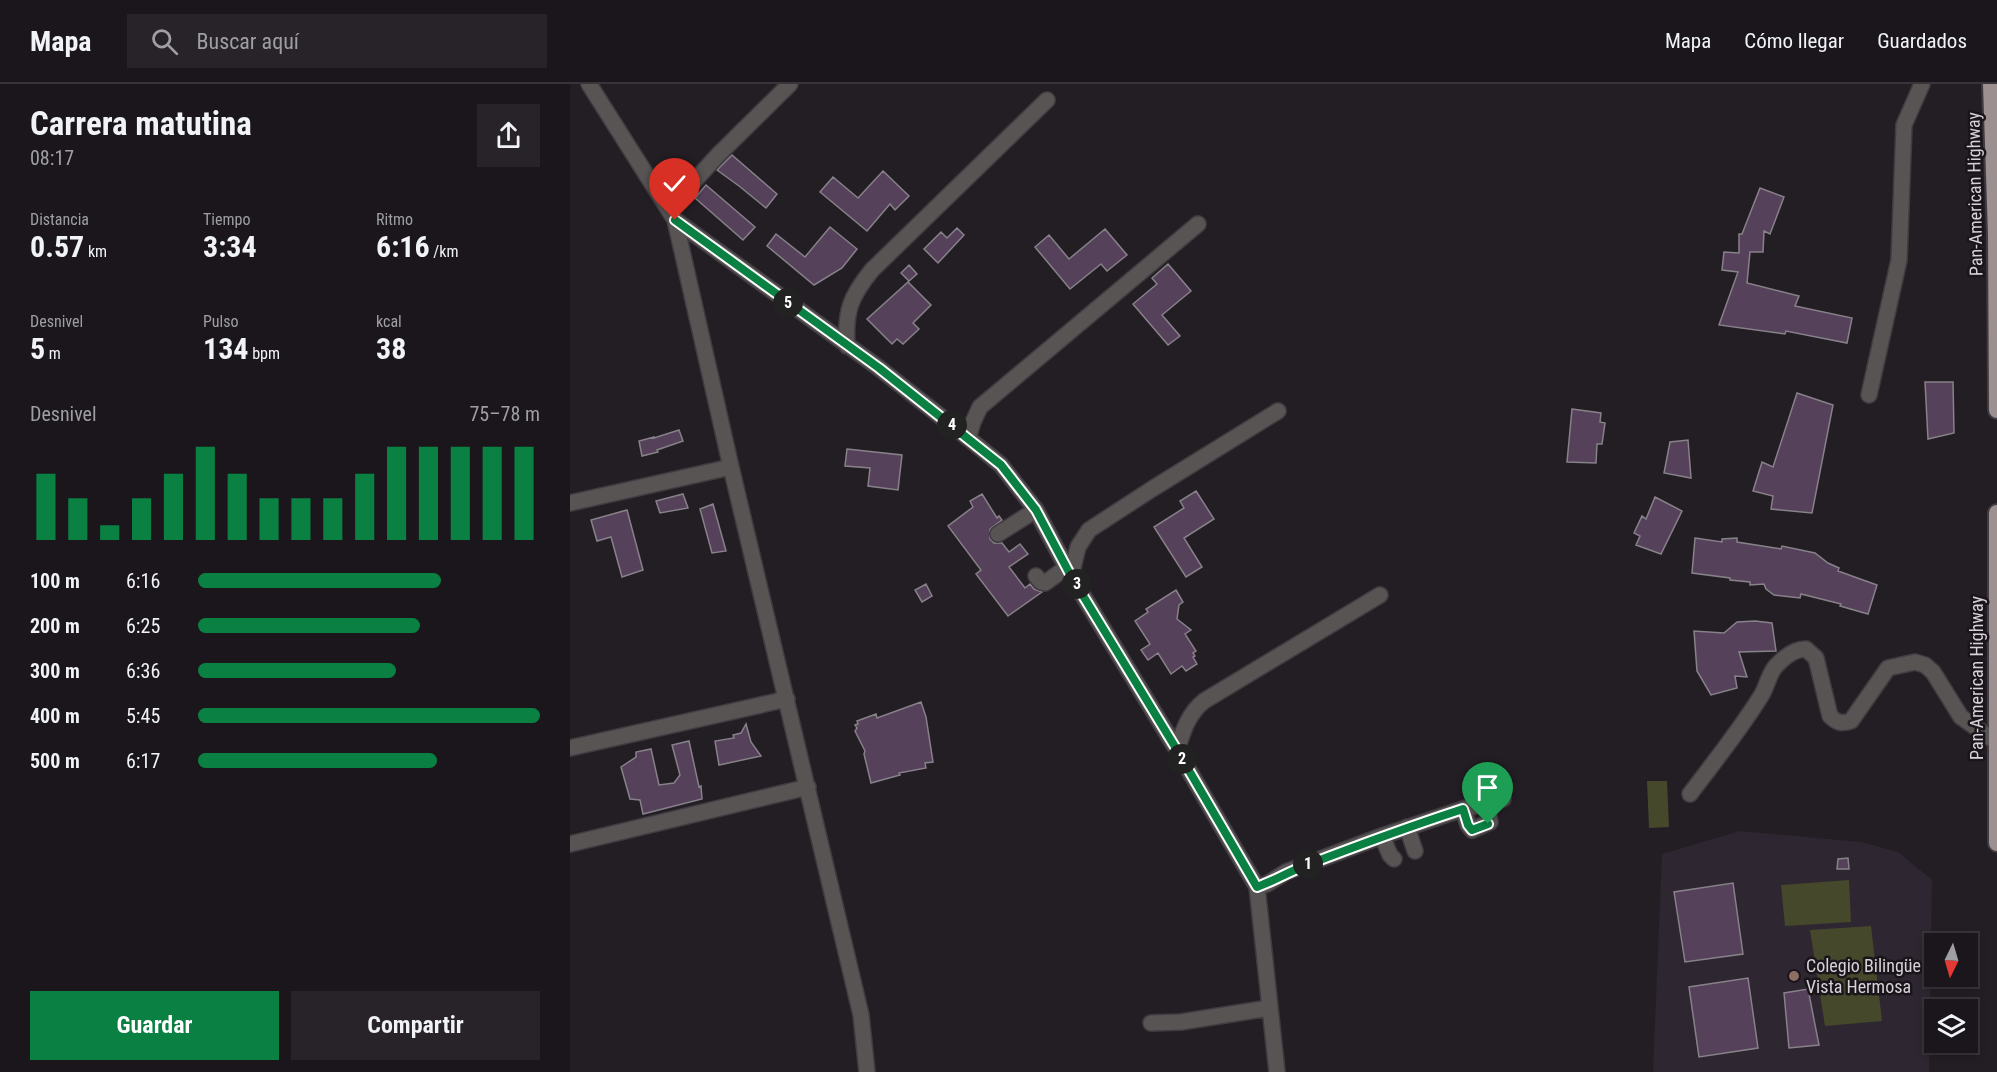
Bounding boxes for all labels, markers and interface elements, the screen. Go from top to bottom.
search box [127,14,547,68]
text: Mapa [30,25,91,58]
icon: search [148,25,181,58]
text: Buscar aquí [196,29,299,54]
text: Mapa [1665,29,1711,53]
text: Cómo llegar [1744,29,1844,53]
text: Guardados [1877,29,1967,53]
text: Carrera matutina [30,104,252,143]
button: share [477,104,540,167]
street label: Pan-American Highway [1963,111,1986,276]
text: 08:17 [30,146,74,170]
pin [649,158,700,220]
icon: check [658,167,691,200]
text: Distancia [30,210,89,229]
text: Tiempo [203,210,250,229]
text: Ritmo [376,210,413,229]
text: 0.57 [30,229,84,264]
text: 3:34 [203,229,257,264]
text: 6:16 [376,229,430,264]
text: km [84,242,107,261]
text: /km [430,242,459,261]
pin: 5 [773,288,803,318]
text: 5 [784,293,792,312]
text: Desnivel [30,312,83,331]
text: Pulso [203,312,239,331]
text: kcal [376,312,402,331]
text: 5 [30,331,45,366]
text: 134 [203,331,248,366]
text: 38 [376,331,406,366]
text: m [45,344,61,363]
text: bpm [248,344,280,363]
text: Desnivel [30,402,97,426]
text: 75–78 m [469,402,540,426]
pin: 4 [937,410,967,440]
text: 4 [948,415,956,434]
text: 100 m [30,569,80,593]
text: 6:16 [126,569,160,593]
pin: 3 [1062,569,1092,599]
text: 3 [1073,574,1081,593]
street label: Pan-American Highway [1966,596,1987,760]
text: 200 m [30,614,80,638]
text: 6:25 [126,614,160,638]
text: 300 m [30,659,80,683]
text: 6:36 [126,659,160,683]
text: 400 m [30,704,80,728]
text: 5:45 [126,704,160,728]
pin: 2 [1167,744,1197,774]
text: 500 m [30,749,80,773]
text: 6:17 [126,749,160,773]
text: 2 [1178,749,1186,768]
pin [1462,762,1513,824]
icon: arrive [1471,771,1504,804]
pin: 1 [1293,849,1323,879]
text: 1 [1304,854,1312,873]
north arrow [1924,933,1978,987]
map controls [1924,933,1978,1053]
place label: Colegio Bilingüe Vista Hermosa [1806,955,1921,997]
marker: Colegio Bilingüe Vista Hermosa [1787,969,1801,983]
button: Guardar [30,991,279,1060]
button: Compartir [291,991,540,1060]
button: layers [1924,999,1978,1053]

